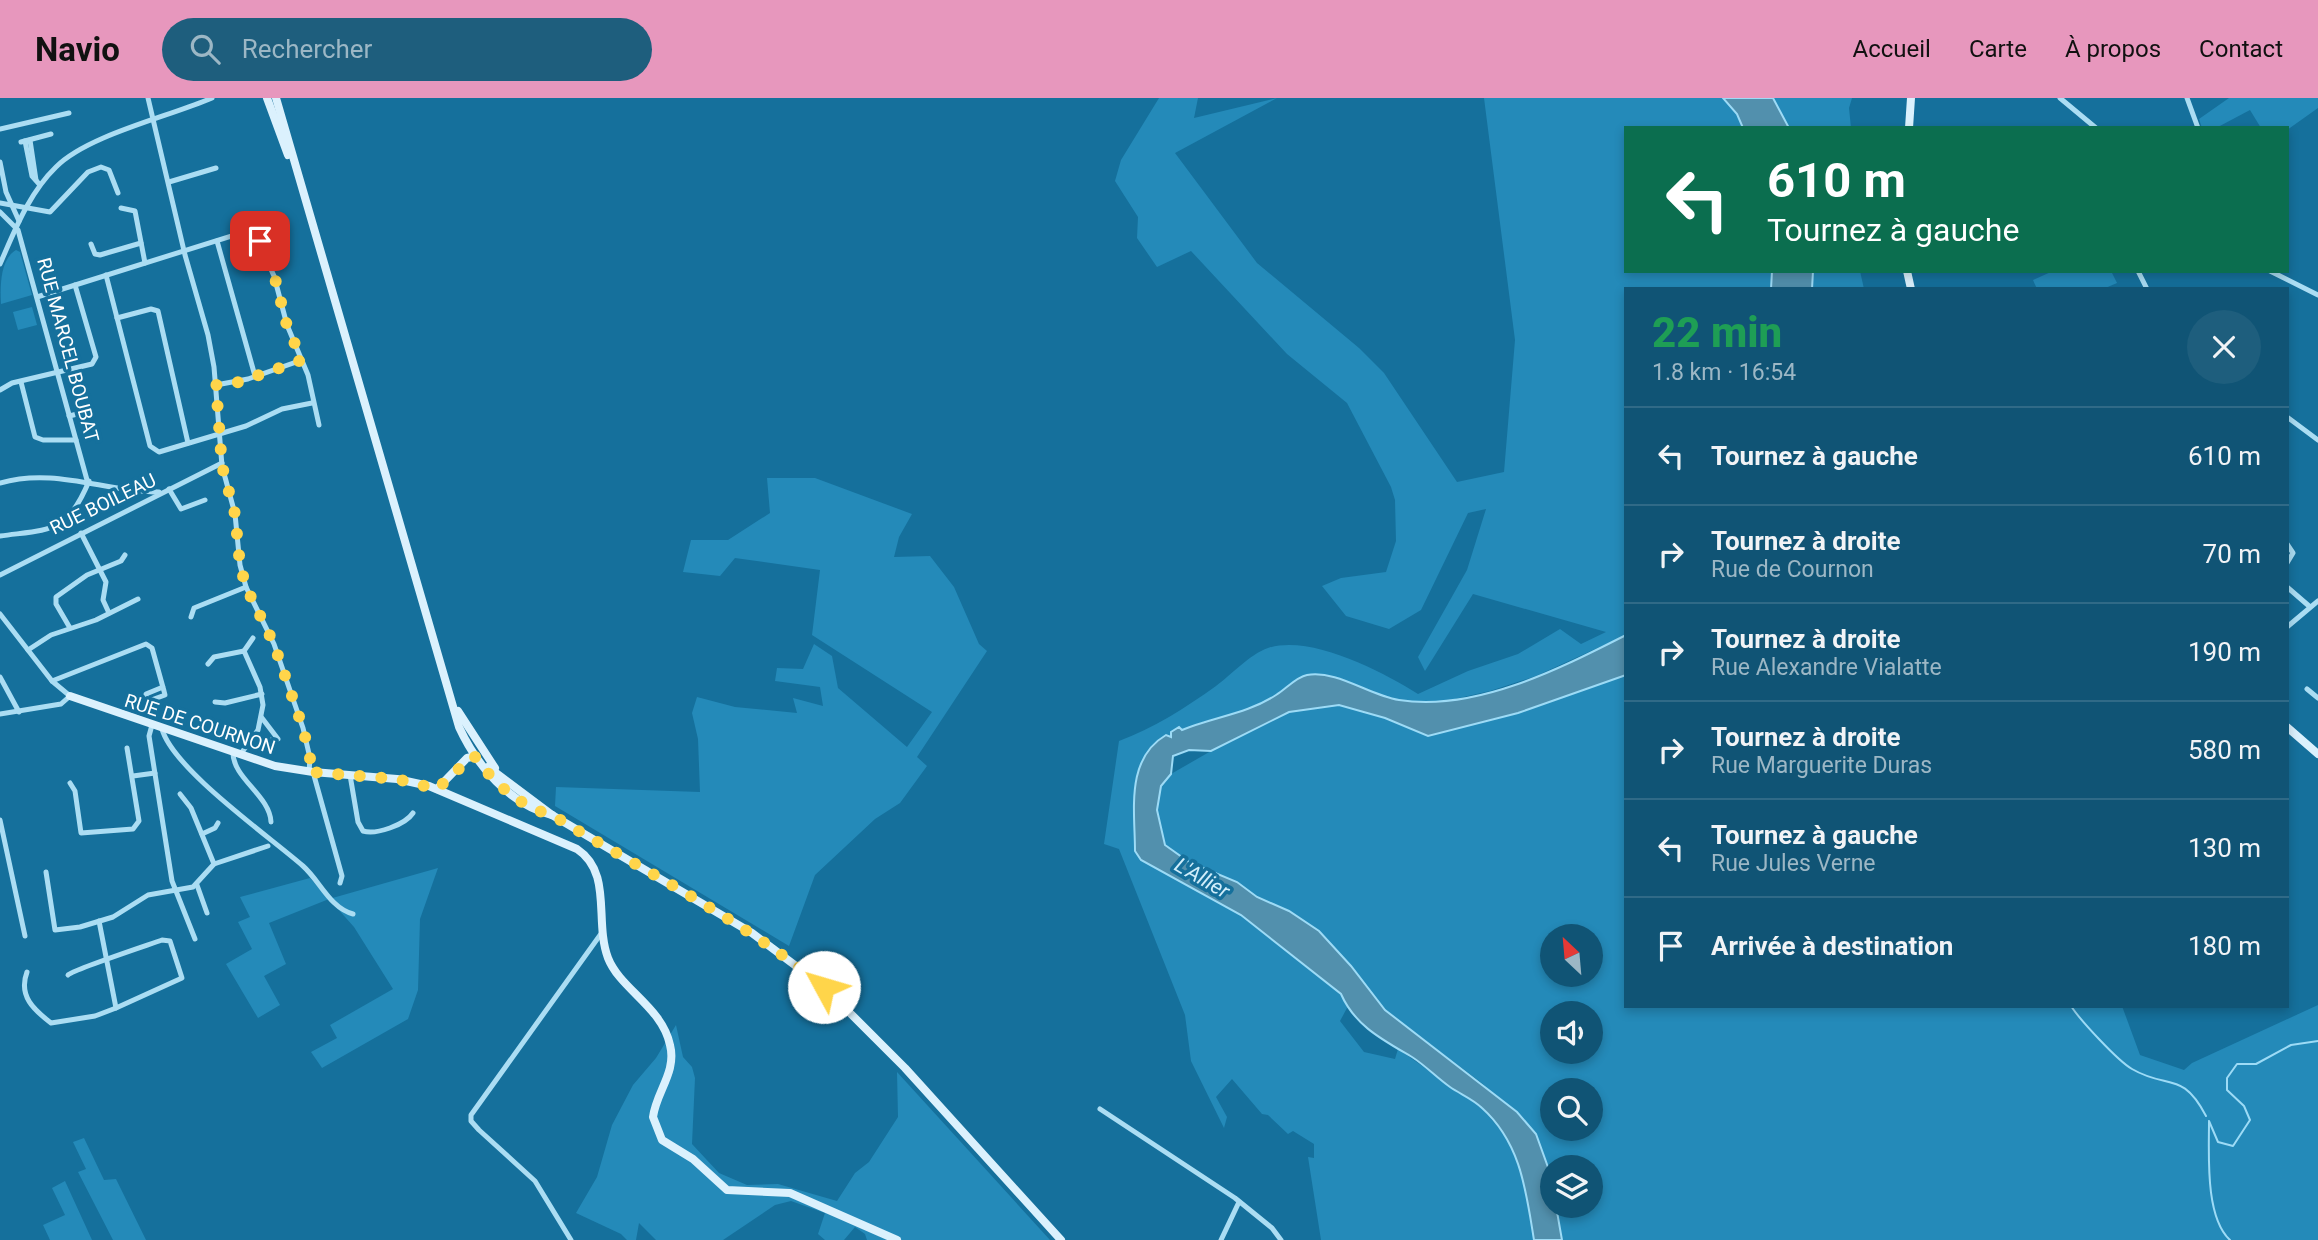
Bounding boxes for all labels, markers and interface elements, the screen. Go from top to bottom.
search box [162,18,652,81]
text: Navio [35,30,120,69]
icon: search [186,30,224,68]
text: Rechercher [242,34,372,64]
text: Accueil [1852,35,1931,63]
text: Carte [1969,35,2027,63]
text: À propos [2065,35,2161,63]
text: Contact [2199,35,2283,63]
text: 610 m [1767,152,1906,209]
icon: left [1652,154,1743,245]
pin [230,211,290,271]
text: Tournez à gauche [1767,211,2019,249]
icon: arrive [241,222,279,260]
street label: RUE MARCEL BOUBAT [32,255,104,445]
text: 22 min [1652,308,1782,357]
button: close [2187,310,2261,384]
text: 1.8 km · 16:54 [1652,359,1796,386]
icon: left [1652,437,1690,475]
text: Tournez à gauche [1711,441,1918,471]
text: 610 m [2188,441,2261,471]
street label: RUE BOILEAU [46,468,160,540]
text: Tournez à droite [1711,526,1901,556]
icon: right [1652,535,1690,573]
text: 70 m [2203,539,2261,569]
text: Rue de Cournon [1711,556,1874,583]
text: Tournez à droite [1711,624,1901,654]
icon: right [1652,633,1690,671]
text: 190 m [2188,637,2261,667]
text: Rue Alexandre Vialatte [1711,654,1942,681]
street label: RUE DE COURNON [122,689,278,759]
text: Tournez à droite [1711,722,1901,752]
icon: right [1652,731,1690,769]
text: 580 m [2188,735,2261,765]
text: Rue Marguerite Duras [1711,752,1932,779]
text: Tournez à gauche [1711,820,1918,850]
icon: left [1652,829,1690,867]
text: 130 m [2188,833,2261,863]
text: Rue Jules Verne [1711,850,1876,877]
water label: L'Allier [1170,853,1235,904]
north arrow [1540,924,1603,987]
map controls [1540,924,1603,1218]
icon: arrive [1652,927,1690,965]
text: Arrivée à destination [1711,931,1953,961]
text: 180 m [2188,931,2261,961]
position arrow [787,950,861,1024]
button: sound [1540,1001,1603,1064]
button: search [1540,1078,1603,1141]
button: layers [1540,1155,1603,1218]

